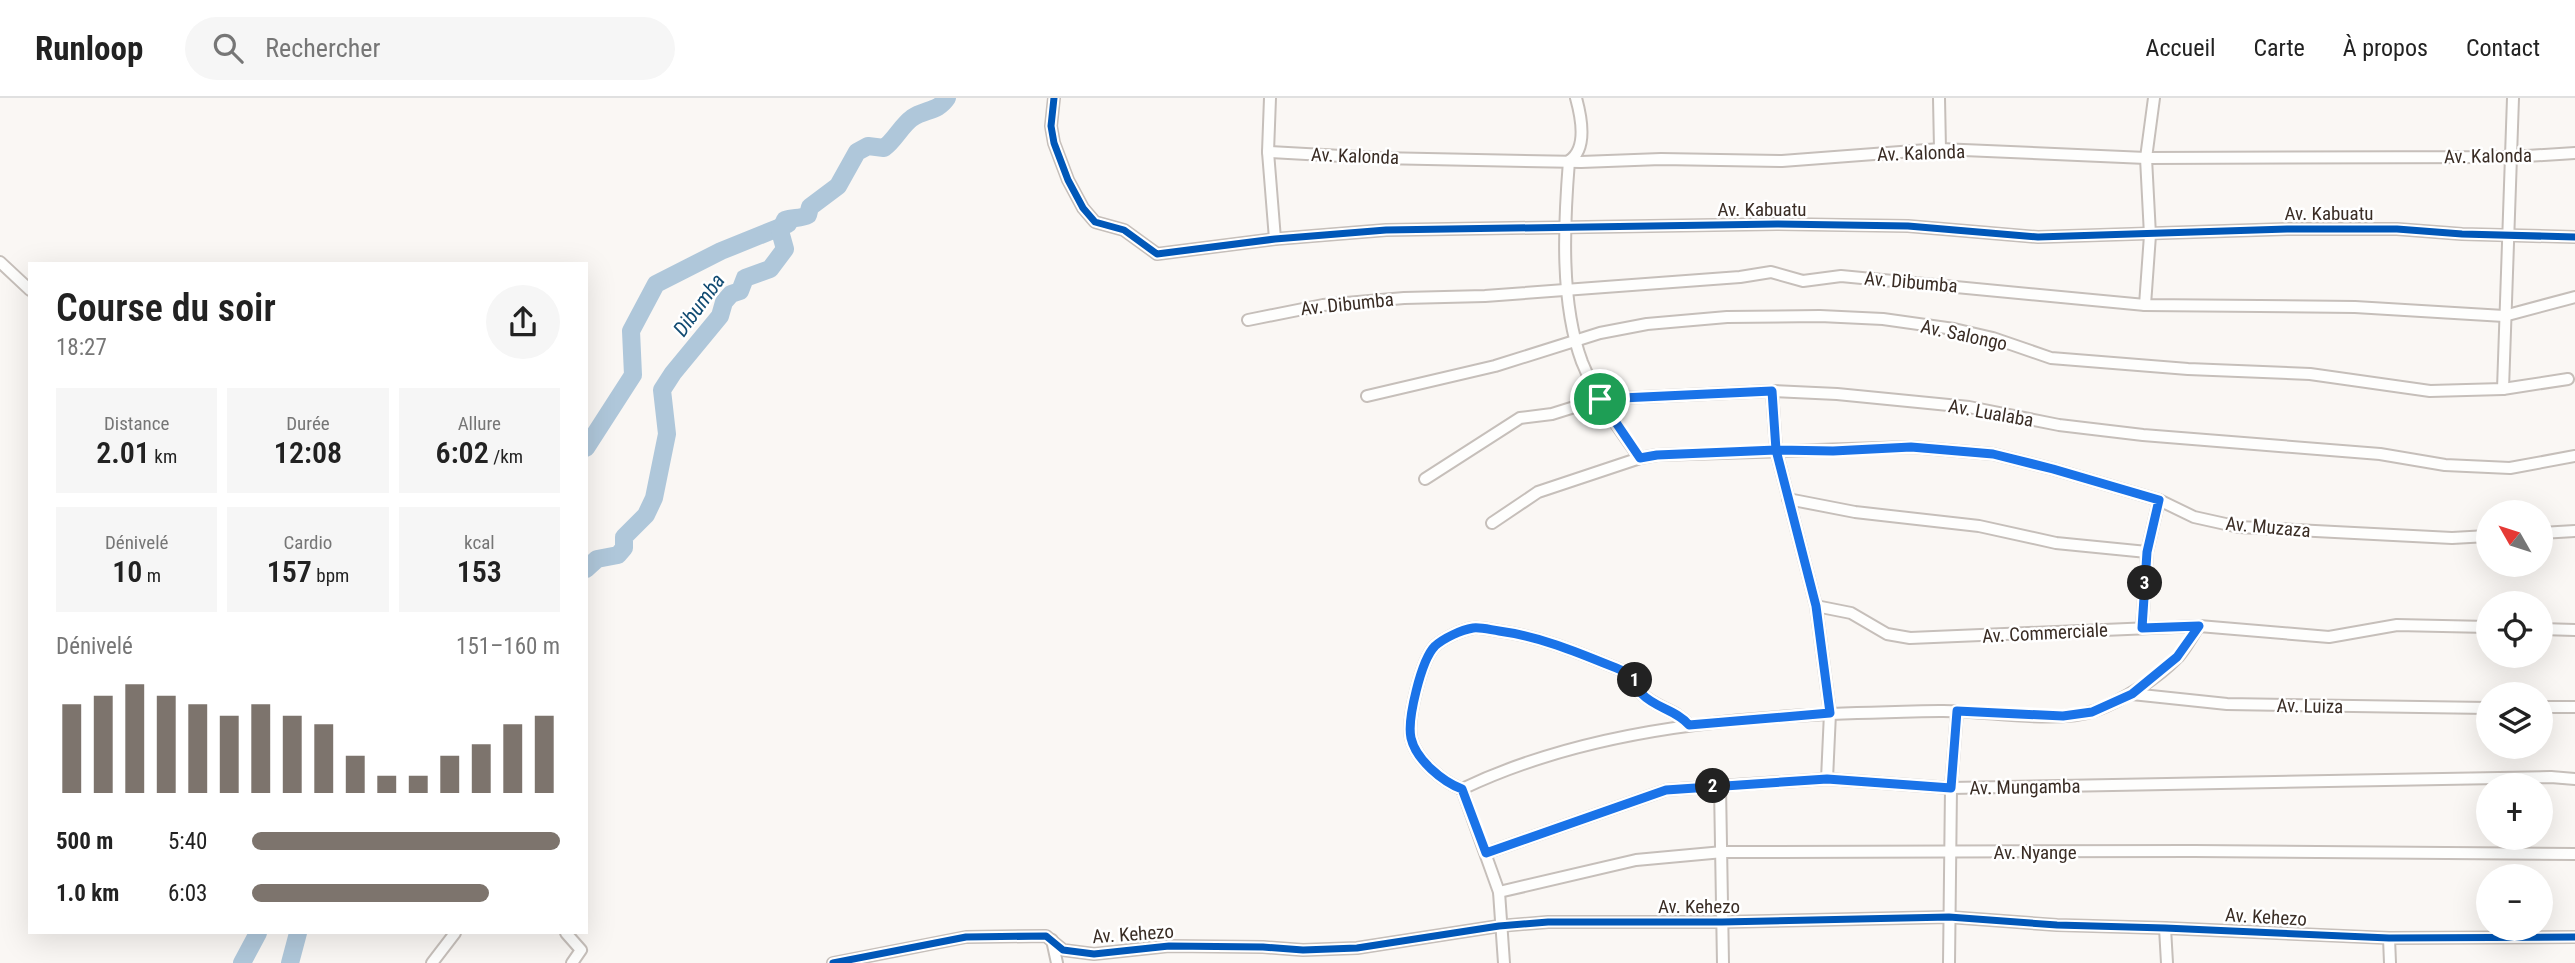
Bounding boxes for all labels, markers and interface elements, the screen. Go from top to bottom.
search box [185,17,675,80]
text: Runloop [35,29,143,68]
icon: search [209,29,247,67]
text: Rechercher [265,33,380,63]
text: Accueil [2146,34,2215,62]
text: Carte [2253,34,2305,62]
text: À propos [2343,34,2428,62]
text: Contact [2466,34,2540,62]
street label: Av. Kalonda [1877,140,1965,166]
street label: Av. Kalonda [1311,143,1399,169]
street label: Av. Kalonda [2444,144,2532,168]
street label: Av. Kabuatu [1718,198,1806,221]
street label: Av. Kabuatu [2285,202,2373,225]
street label: Av. Dibumba [1863,266,1959,298]
water label: Dibumba [668,269,730,341]
button: share [486,285,560,359]
text: Course du soir [56,286,276,330]
street label: Av. Dibumba [1299,288,1395,320]
street label: Av. Salongo [1919,315,2009,355]
text: 18:27 [56,334,107,361]
pin [1570,369,1630,429]
icon: arrive [1581,380,1619,418]
street label: Av. Lualaba [1947,394,2035,432]
text: Distance [104,412,169,435]
text: Durée [286,412,330,435]
text: Allure [458,412,501,435]
text: 2.01 [96,435,150,470]
text: 12:08 [274,435,342,470]
text: 6:02 [436,435,489,470]
text: km [150,445,177,468]
text: /km [489,445,523,468]
north arrow [2476,500,2553,578]
map controls [2476,500,2553,941]
street label: Av. Muzaza [2224,512,2312,542]
text: Dénivelé [105,531,168,554]
text: Cardio [284,531,332,554]
text: kcal [464,531,495,554]
text: 10 [112,554,142,589]
text: 157 [267,554,312,589]
text: 153 [457,554,502,589]
text: m [142,564,161,587]
text: bpm [312,564,349,587]
pin: 3 [2128,566,2162,601]
text: 3 [2140,571,2149,594]
button: locate [2476,591,2553,668]
street label: Av. Commerciale [1982,618,2109,648]
text: Dénivelé [56,633,133,660]
text: 151–160 m [456,633,560,660]
pin: 1 [1618,662,1652,698]
text: 1 [1630,668,1639,691]
button: layers [2476,682,2553,759]
street label: Av. Luiza [2276,694,2344,718]
pin: 2 [1696,768,1730,804]
button: + [2476,773,2553,850]
text: 2 [1708,774,1717,797]
street label: Av. Mungamba [1969,775,2081,799]
text: 500 m [56,828,113,855]
text: 5:40 [168,828,207,855]
street label: Av. Nyange [1993,841,2077,864]
button: − [2476,864,2553,941]
text: 1.0 km [56,880,119,907]
text: 6:03 [168,880,207,907]
street label: Av. Kehezo [1658,895,1740,918]
street label: Av. Kehezo [2225,903,2307,931]
street label: Av. Kehezo [1091,920,1175,948]

